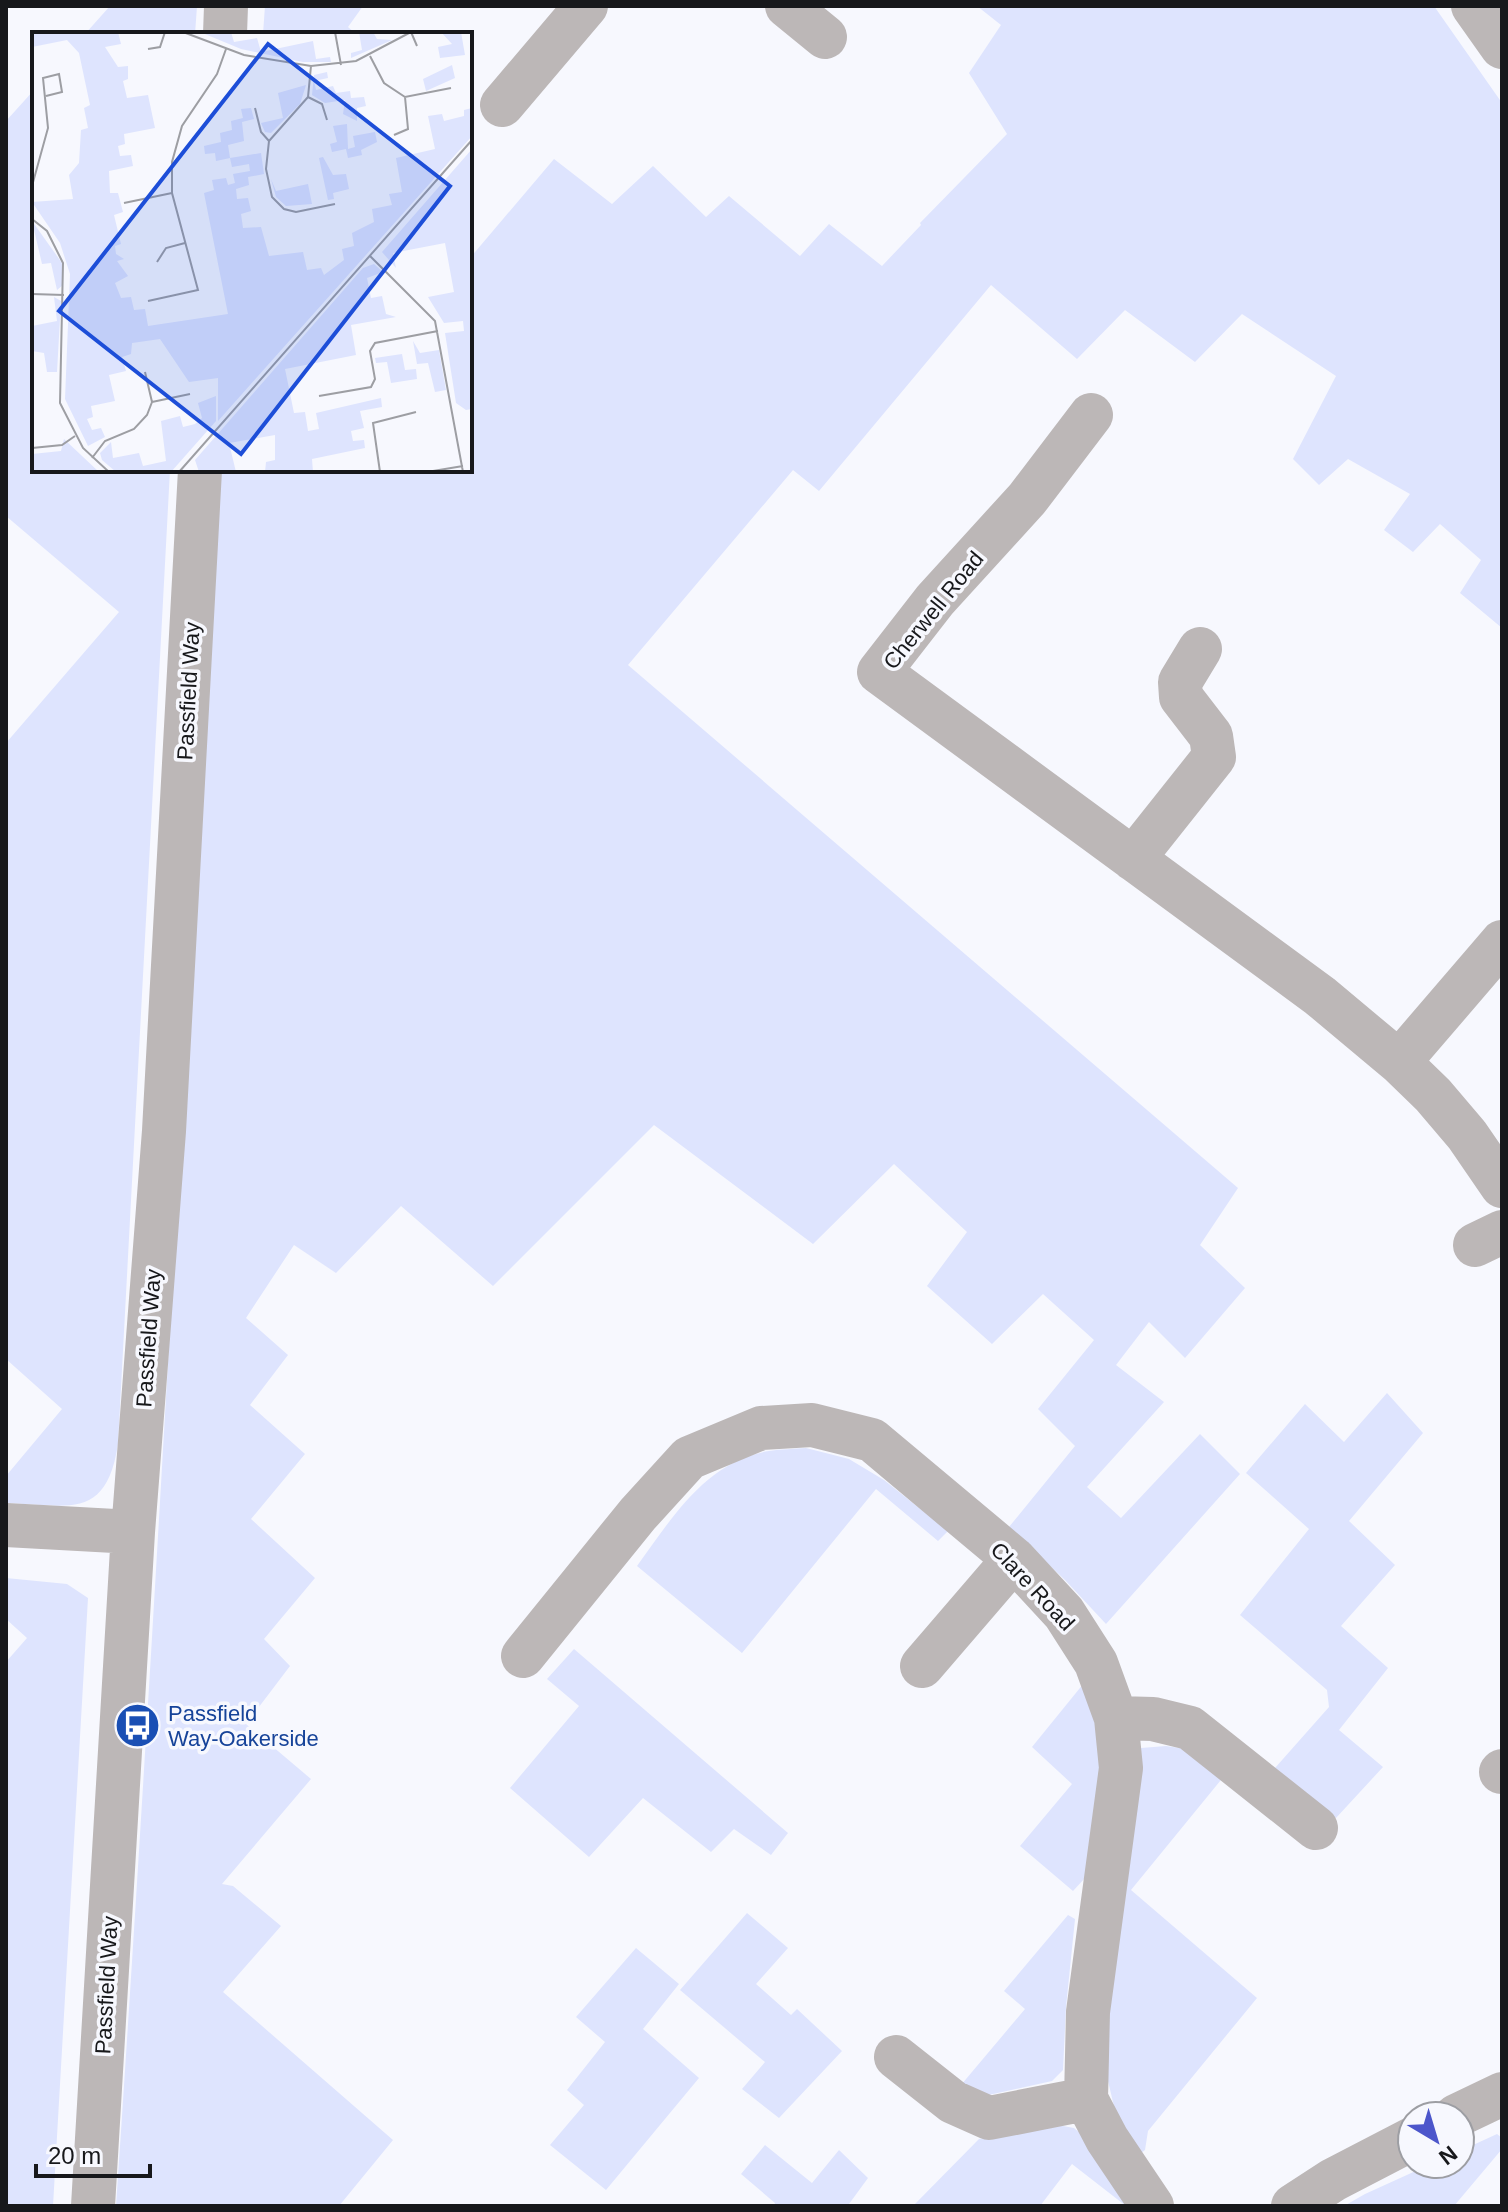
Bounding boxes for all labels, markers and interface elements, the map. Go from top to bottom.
inset map [32,32,472,472]
street label: Cherwell Road [878,546,989,674]
street label: Passfield Way [172,621,205,761]
street label: Passfield Way [131,1268,166,1408]
street label: Clare Road [986,1537,1080,1636]
place label: Passfield Way-Oakerside [168,1701,319,1751]
bus stop icon: Passfield Way-Oakerside [113,1702,161,1750]
street label: Passfield Way [90,1915,123,2055]
north arrow [1396,2100,1476,2180]
scale bar [36,2128,150,2178]
text: N [1434,2141,1462,2170]
text: 20 m [48,2142,101,2169]

